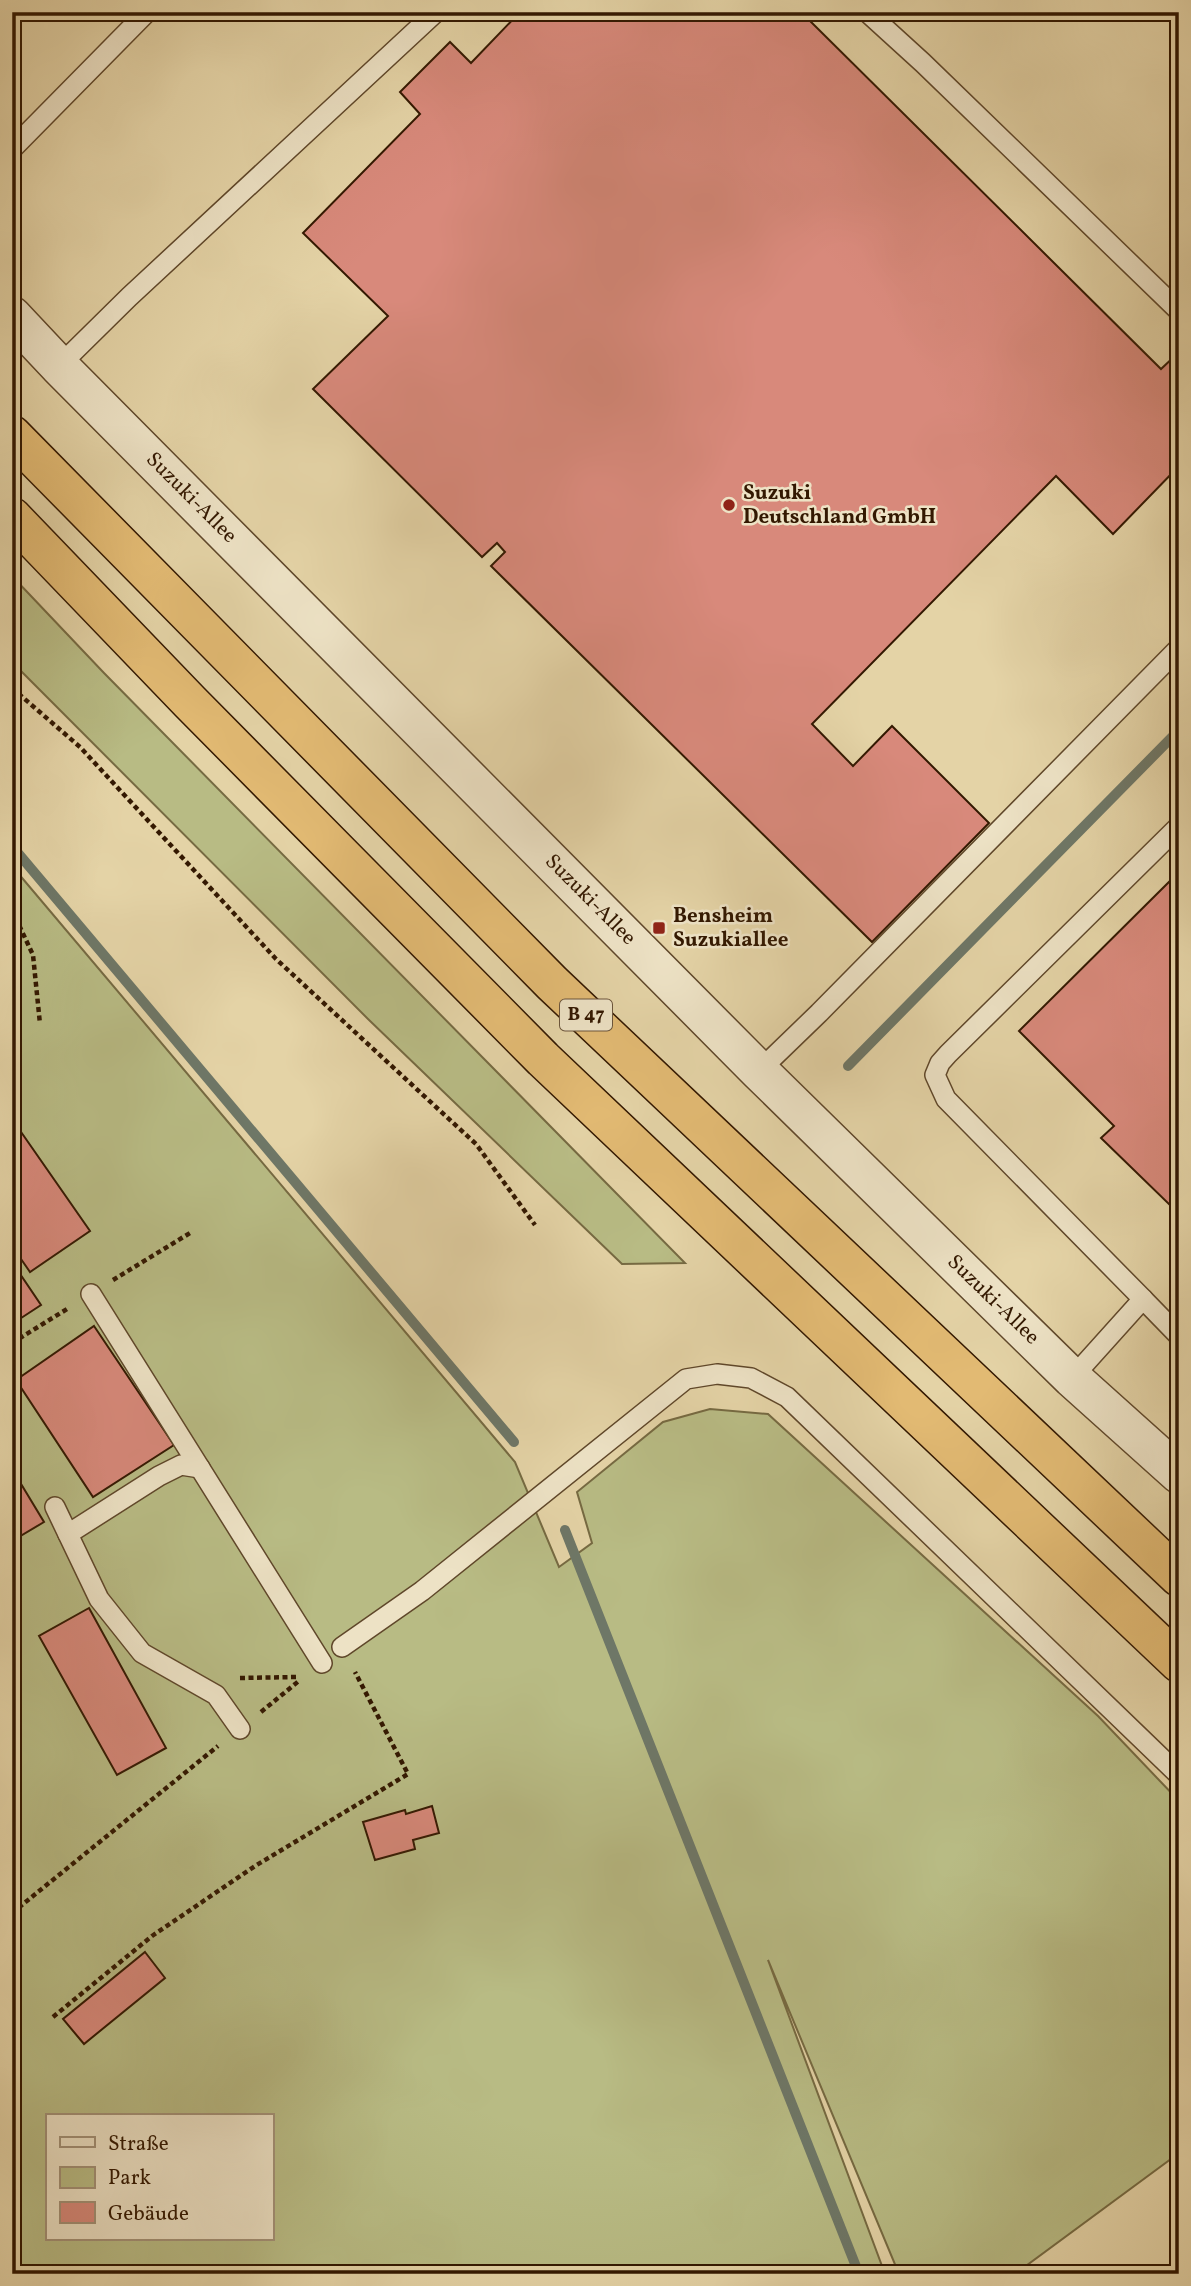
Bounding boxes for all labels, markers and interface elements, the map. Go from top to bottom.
street label: Suzuki-Allee [139,446,243,550]
place label: Suzuki Deutschland GmbH [743,479,936,532]
marker: Suzuki Deutschland GmbH [721,497,737,513]
street label: Suzuki-Allee [538,848,642,952]
place label: Bensheim Suzukiallee [673,902,788,955]
marker: Bensheim Suzukiallee [651,920,667,936]
road number: B 47 [560,1000,612,1030]
street label: Suzuki-Allee [940,1248,1046,1352]
legend [46,2114,273,2240]
text: Straße [108,2130,169,2159]
text: Park [108,2164,151,2193]
text: Gebäude [108,2200,189,2229]

